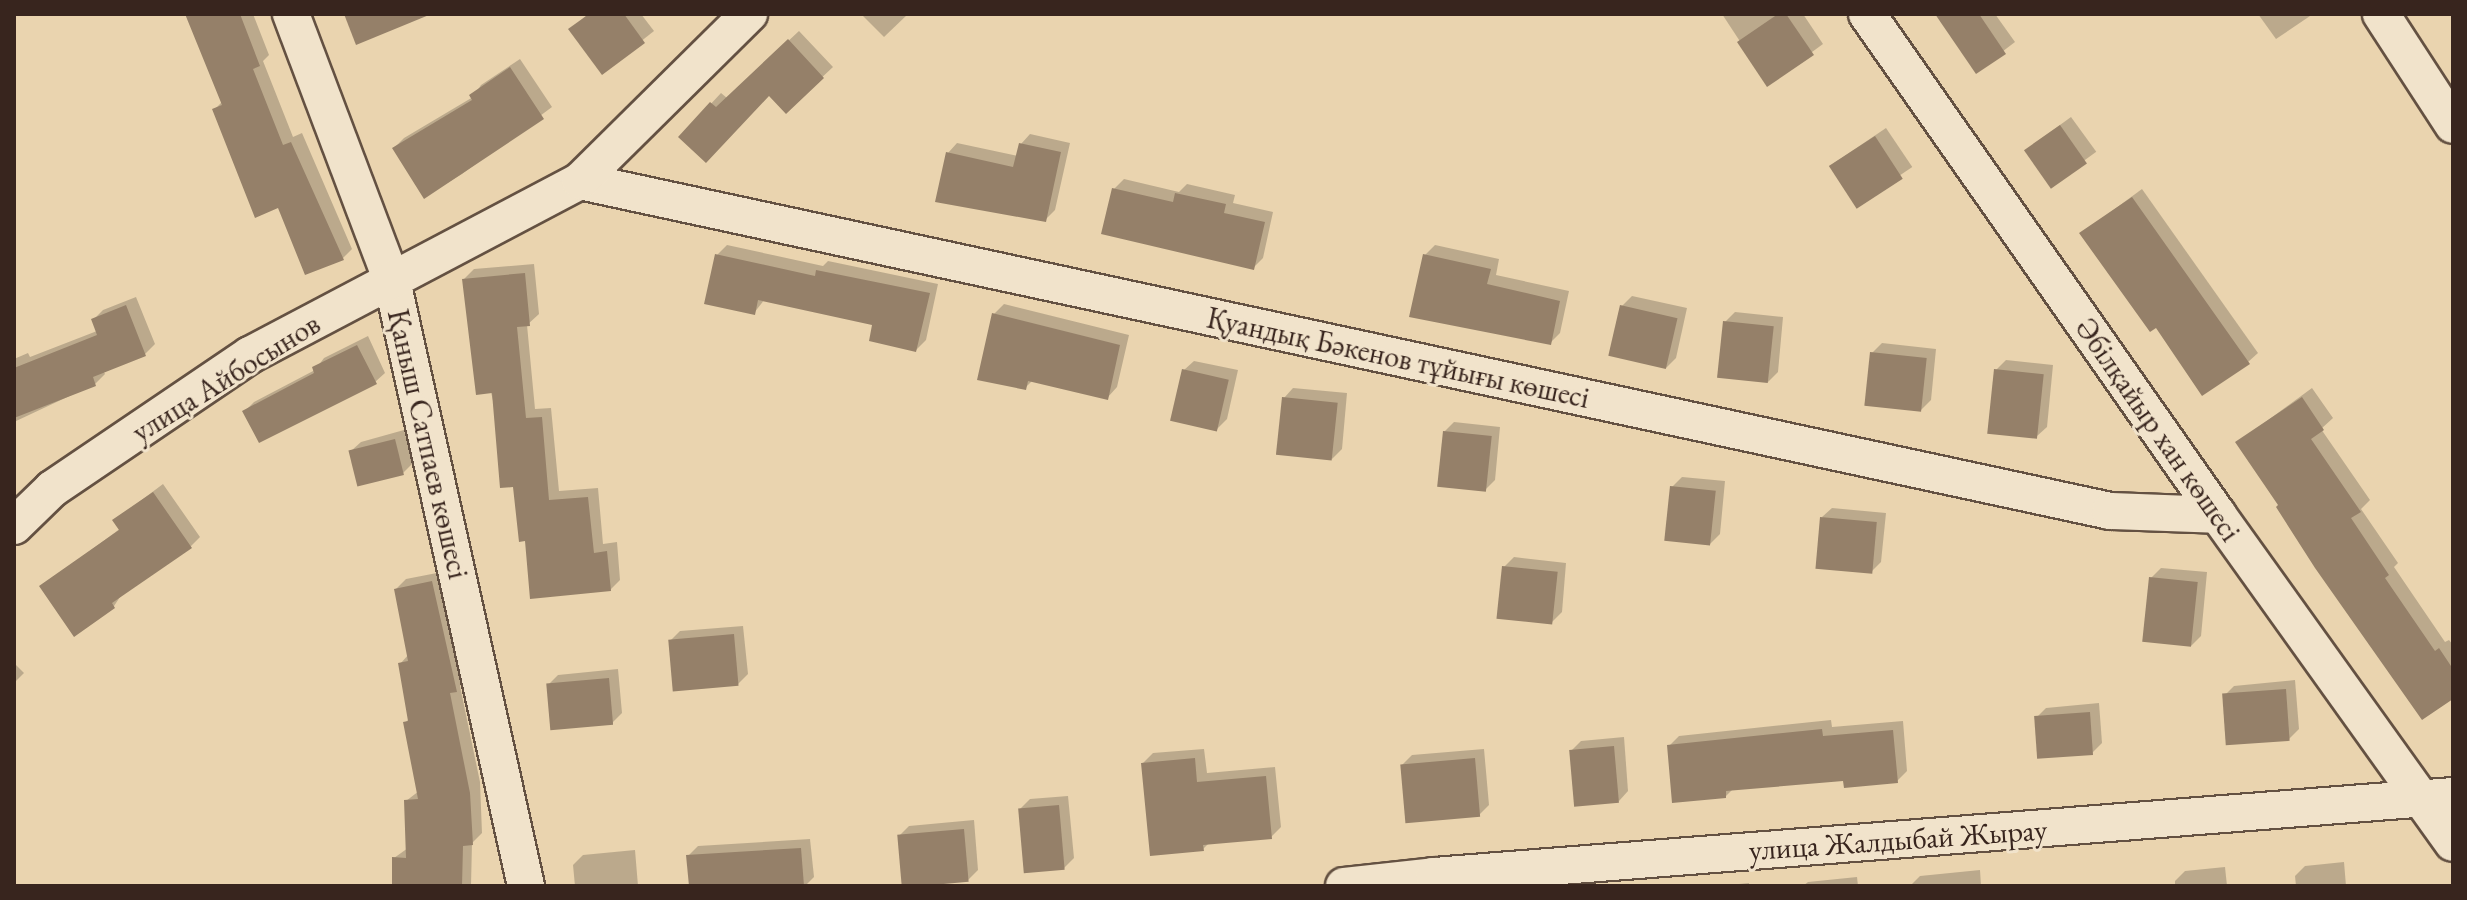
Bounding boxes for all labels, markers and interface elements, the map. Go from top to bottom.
street label: Қуандық Бәкенов тұйығы көшесі [1203,300,1593,416]
street label: улица Айбосынов [125,306,327,450]
street label: Қаныш Сатпаев көшесі [379,306,477,582]
street label: Әбілқайыр хан көшесі [2068,312,2248,548]
street label: улица Жалдыбай Жырау [1748,812,2048,868]

